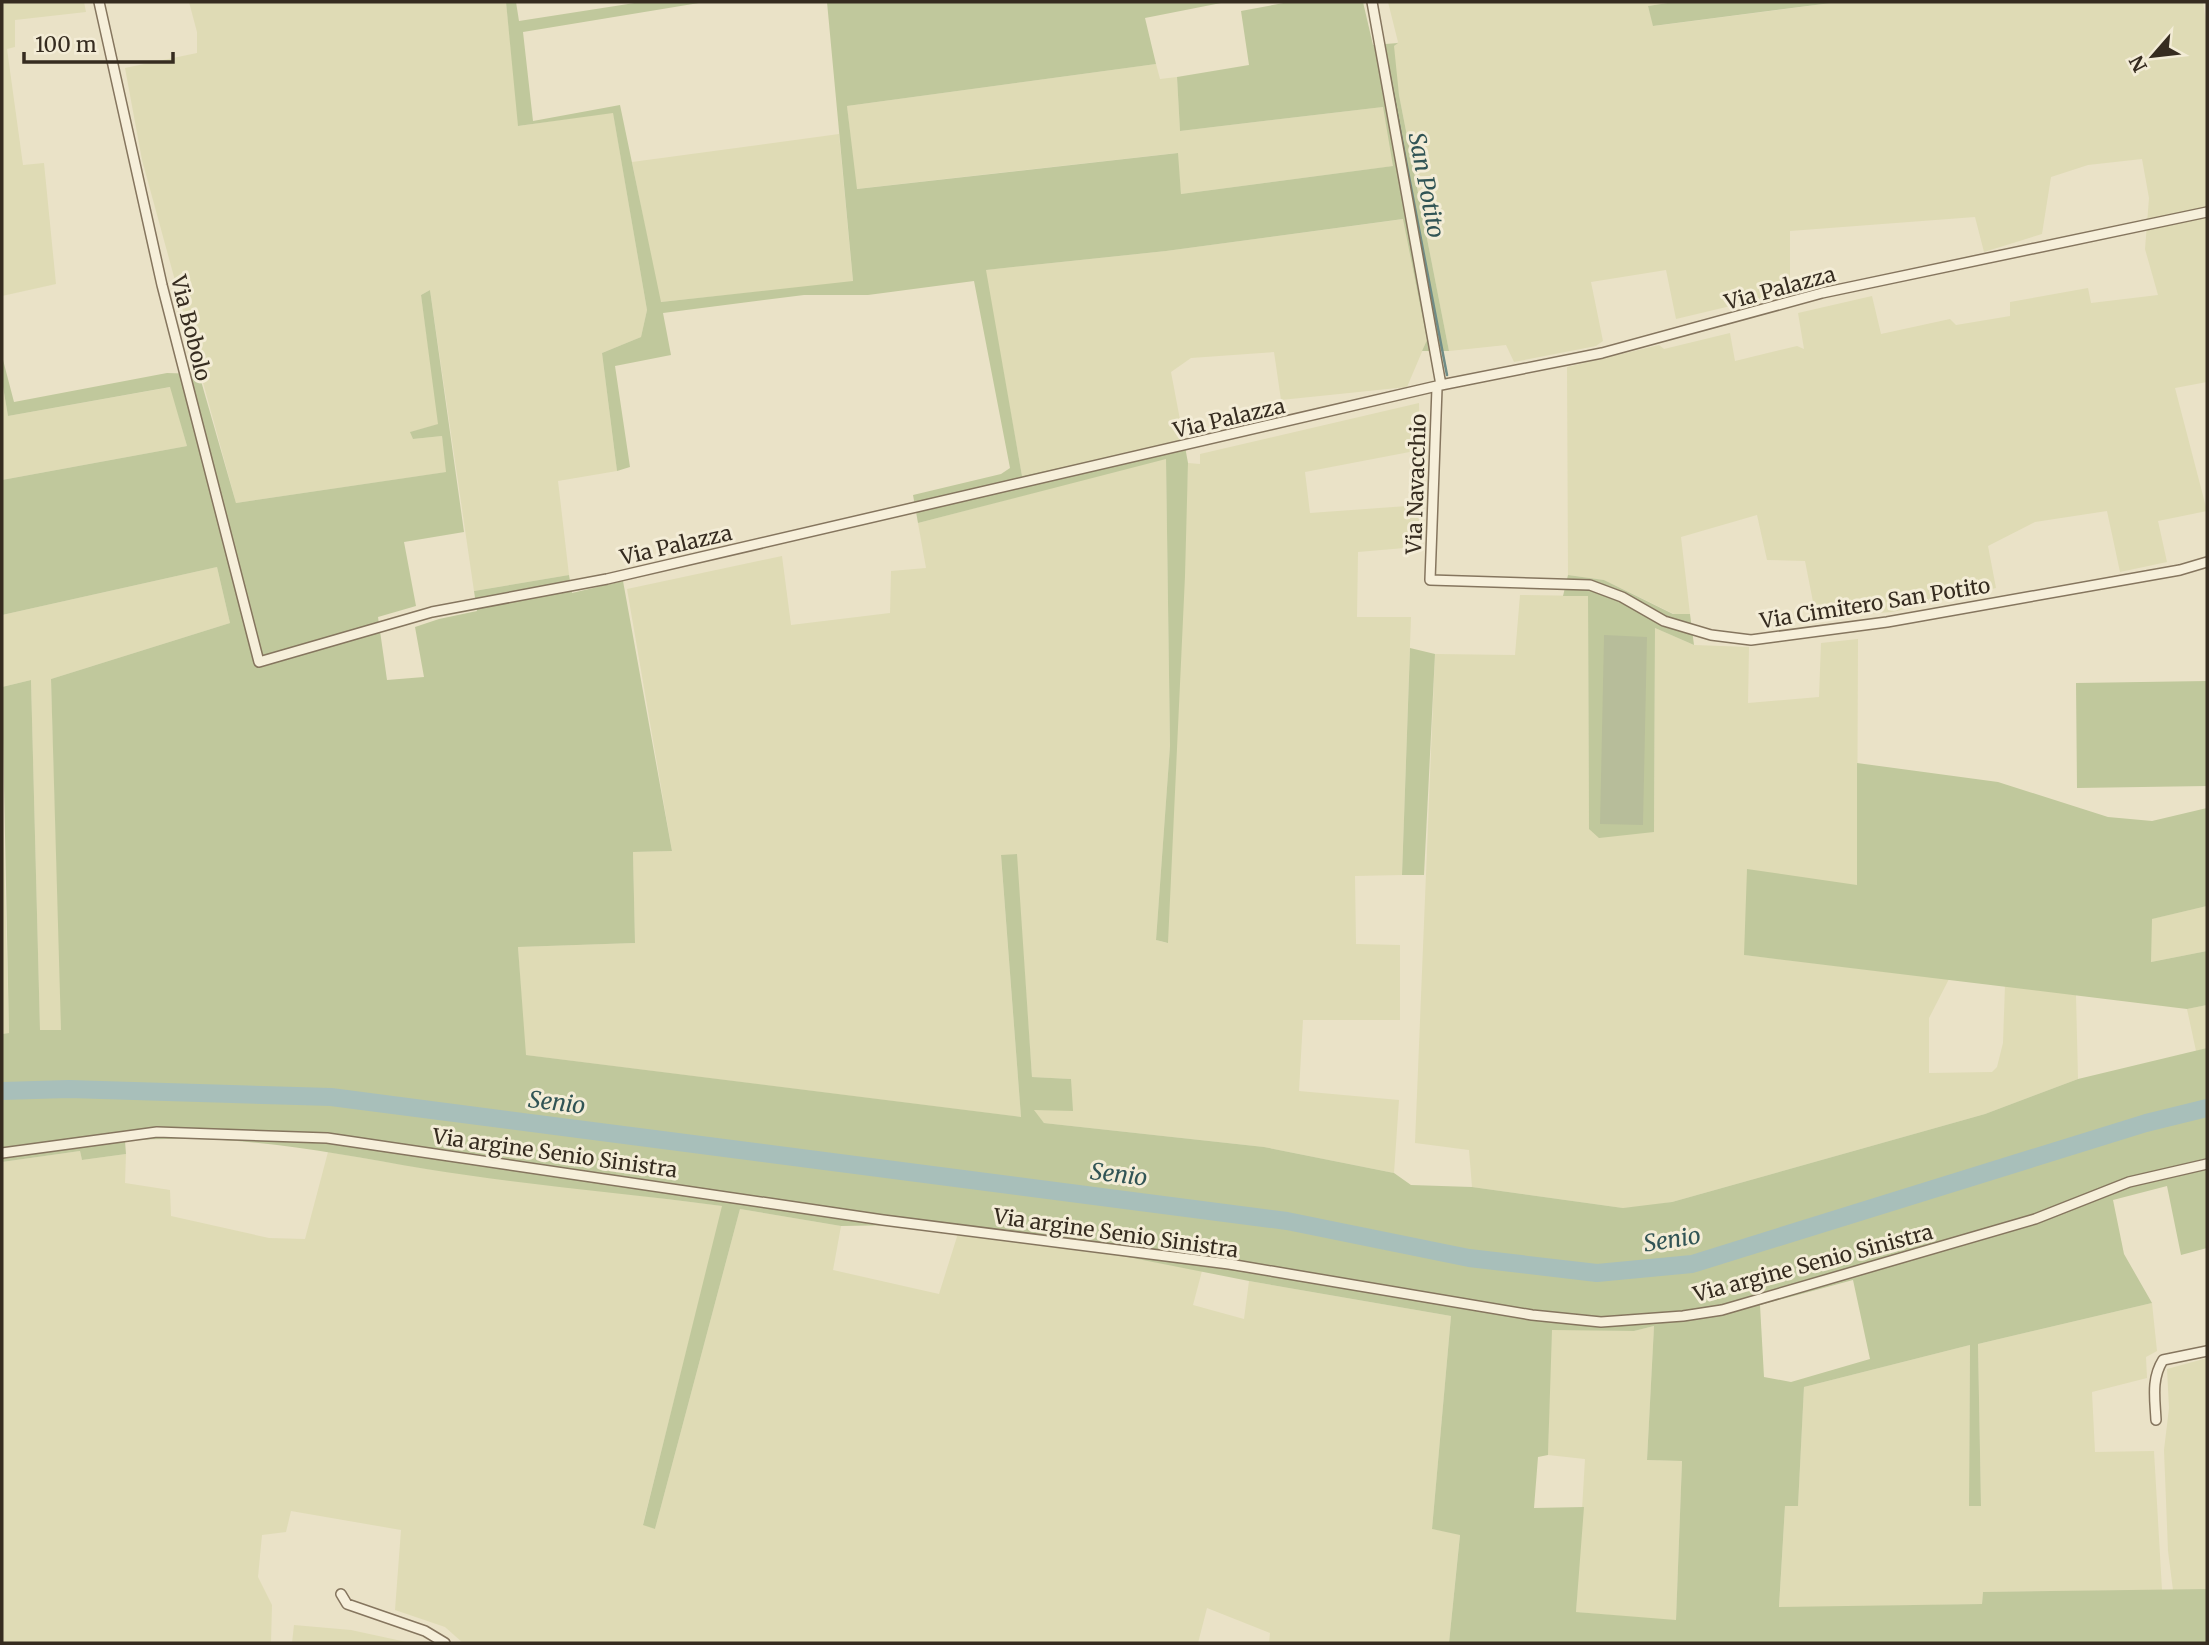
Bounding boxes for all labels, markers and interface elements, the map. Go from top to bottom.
scale bar [24,21,173,65]
north arrow [2118,21,2188,91]
text: 100 m [35,31,97,58]
text: N [2124,52,2152,76]
water label: San Potito [1403,130,1451,240]
street label: Via Palazza [1721,260,1839,316]
street label: Via Bobolo [165,272,217,383]
street label: Via Palazza [1169,392,1288,444]
street label: Via Navacchio [1400,413,1432,556]
street label: Via Palazza [616,519,735,571]
street label: Via Cimitero San Potito [1757,571,1992,635]
water label: Senio [527,1084,587,1120]
street label: Via argine Senio Sinistra [430,1122,679,1184]
water label: Senio [1089,1156,1149,1192]
street label: Via argine Senio Sinistra [991,1202,1240,1264]
street label: Via argine Senio Sinistra [1689,1218,1936,1308]
water label: Senio [1641,1220,1703,1258]

